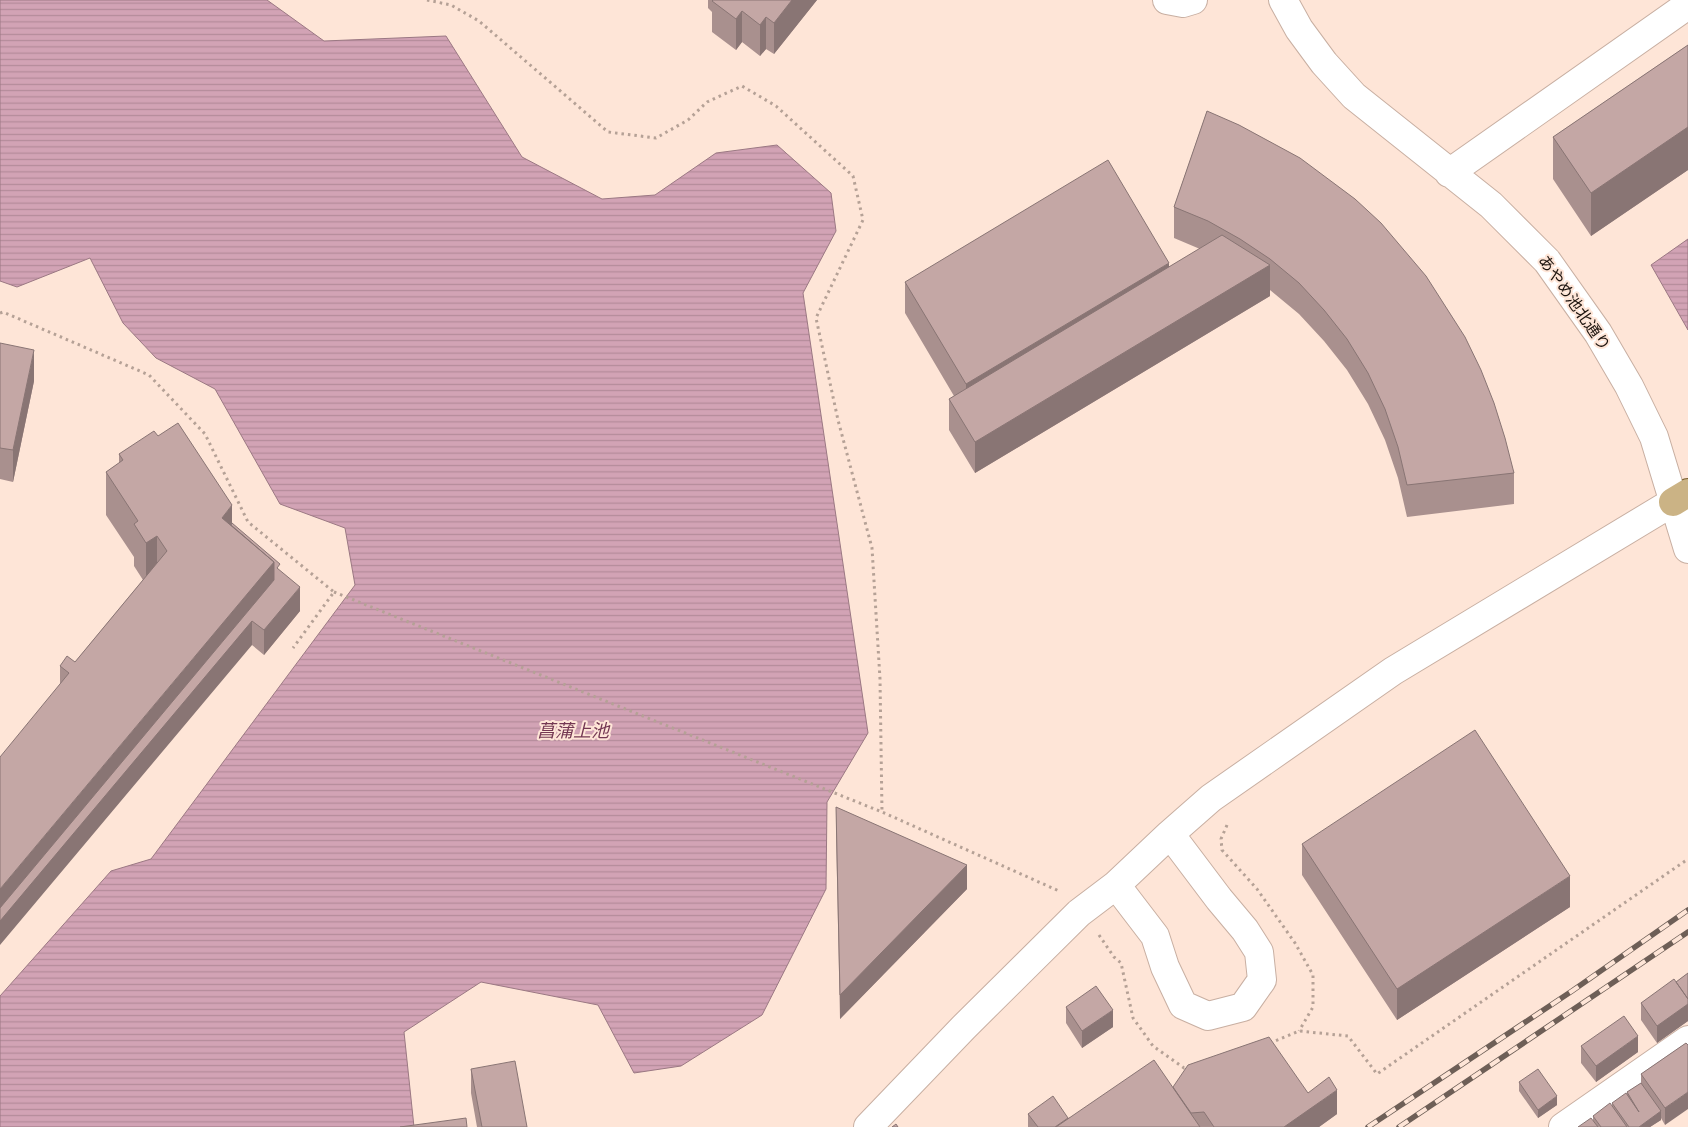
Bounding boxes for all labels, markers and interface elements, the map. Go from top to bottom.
street label: あやめ池北通り [1534,251,1614,355]
water label: 菖蒲上池 [537,720,611,742]

